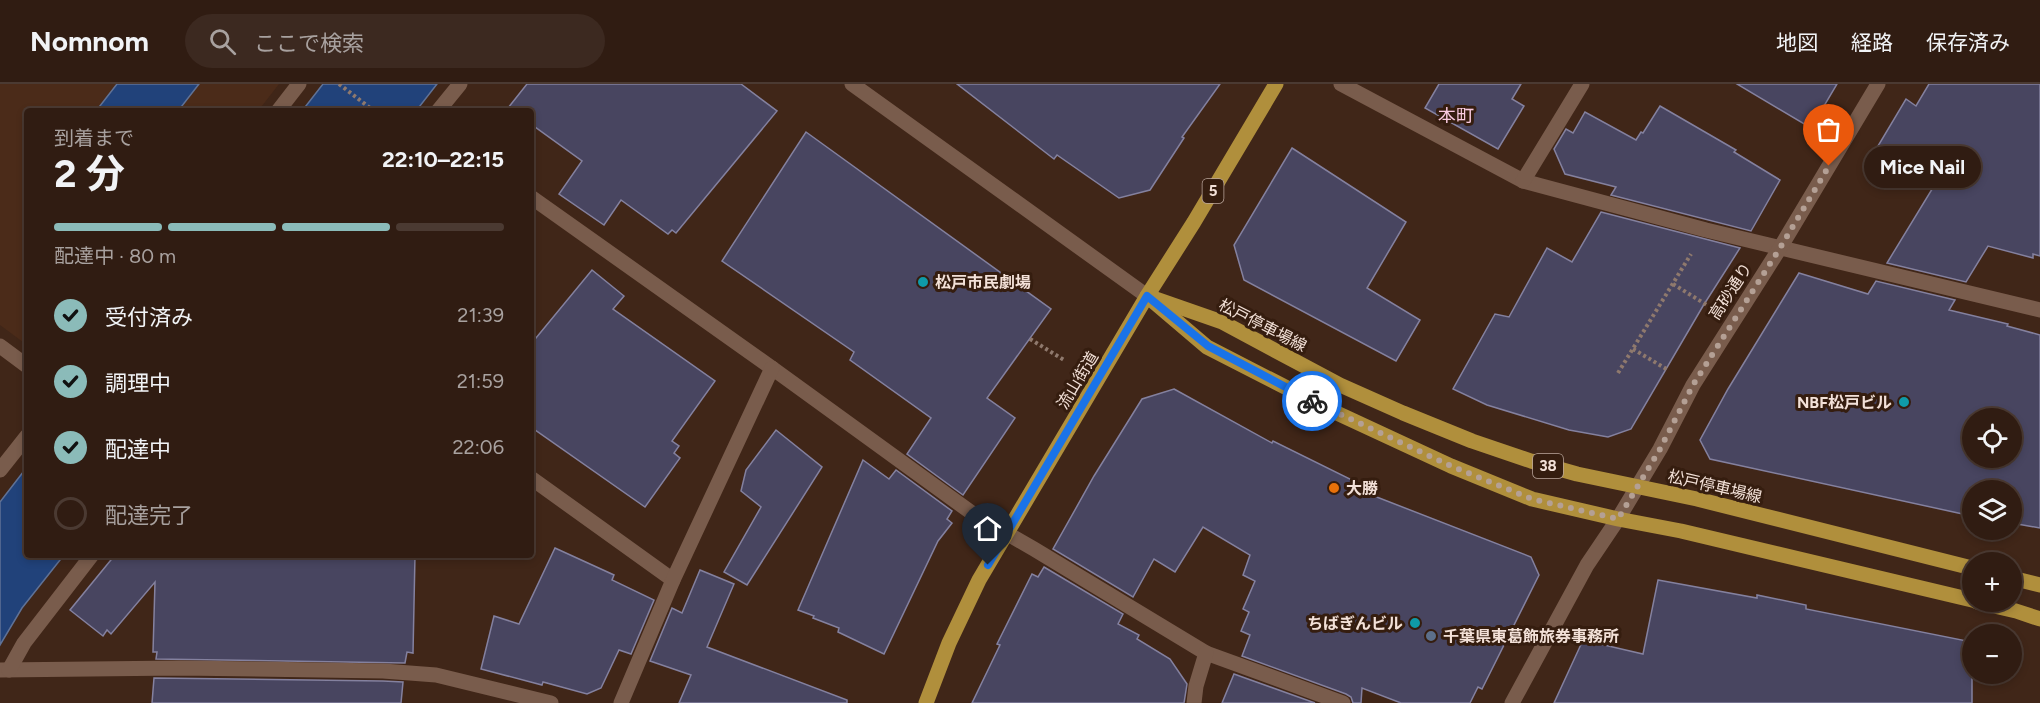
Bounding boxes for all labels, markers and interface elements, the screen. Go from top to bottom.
search box [185,14,605,68]
text: Nomnom [30,24,149,58]
icon: search [206,25,239,58]
text: ここで検索 [254,30,364,57]
text: 地図 [1776,30,1818,55]
text: 経路 [1851,30,1893,55]
text: 保存済み [1926,30,2010,55]
pin [1803,104,1854,166]
district label: 本町 [1438,105,1474,127]
icon: bag [1812,113,1845,146]
text: 到着まで [54,126,134,150]
callout: Mice Nail [1865,145,1982,187]
text: 22:10–22:15 [382,146,504,173]
text: 2 分 [54,150,125,197]
text: Mice Nail [1880,155,1965,179]
road number: 5 [1202,179,1224,203]
text: 配達中 · 80 m [54,244,176,268]
street label: 高砂通り [1705,259,1756,323]
place label: 松戸市民劇場 [935,273,1031,292]
marker: 松戸市民劇場 [916,275,930,289]
street label: 松戸停車場線 [1216,295,1310,356]
icon: check [54,299,87,332]
text: 21:39 [457,303,504,327]
text: 受付済み [105,304,193,331]
street label: 流山街道 [1053,348,1102,413]
icon: check [54,365,87,398]
text: 21:59 [457,369,504,393]
text: 調理中 [105,370,171,397]
courier [1282,371,1342,431]
icon: bike [1296,385,1329,418]
place label: NBF松戸ビル [1797,393,1892,412]
marker: NBF松戸ビル [1897,395,1911,409]
map controls [1962,408,2022,684]
button: locate [1962,408,2022,468]
icon: check [54,431,87,464]
text: 22:06 [452,435,504,459]
text: 配達中 [105,436,171,463]
road number: 38 [1533,454,1563,478]
street label: 松戸停車場線 [1666,466,1764,507]
place label: 大勝 [1346,479,1378,498]
button: layers [1962,480,2022,540]
marker: 大勝 [1327,481,1341,495]
text: 配達完了 [105,502,193,529]
pin [962,503,1013,565]
icon: home [971,512,1004,545]
button: + [1962,552,2022,612]
place label: ちばぎんビル [1307,614,1403,633]
marker: ちばぎんビル [1408,616,1422,630]
button: − [1962,624,2022,684]
place label: 千葉県東葛飾旅券事務所 [1443,627,1619,646]
marker: 千葉県東葛飾旅券事務所 [1424,629,1438,643]

